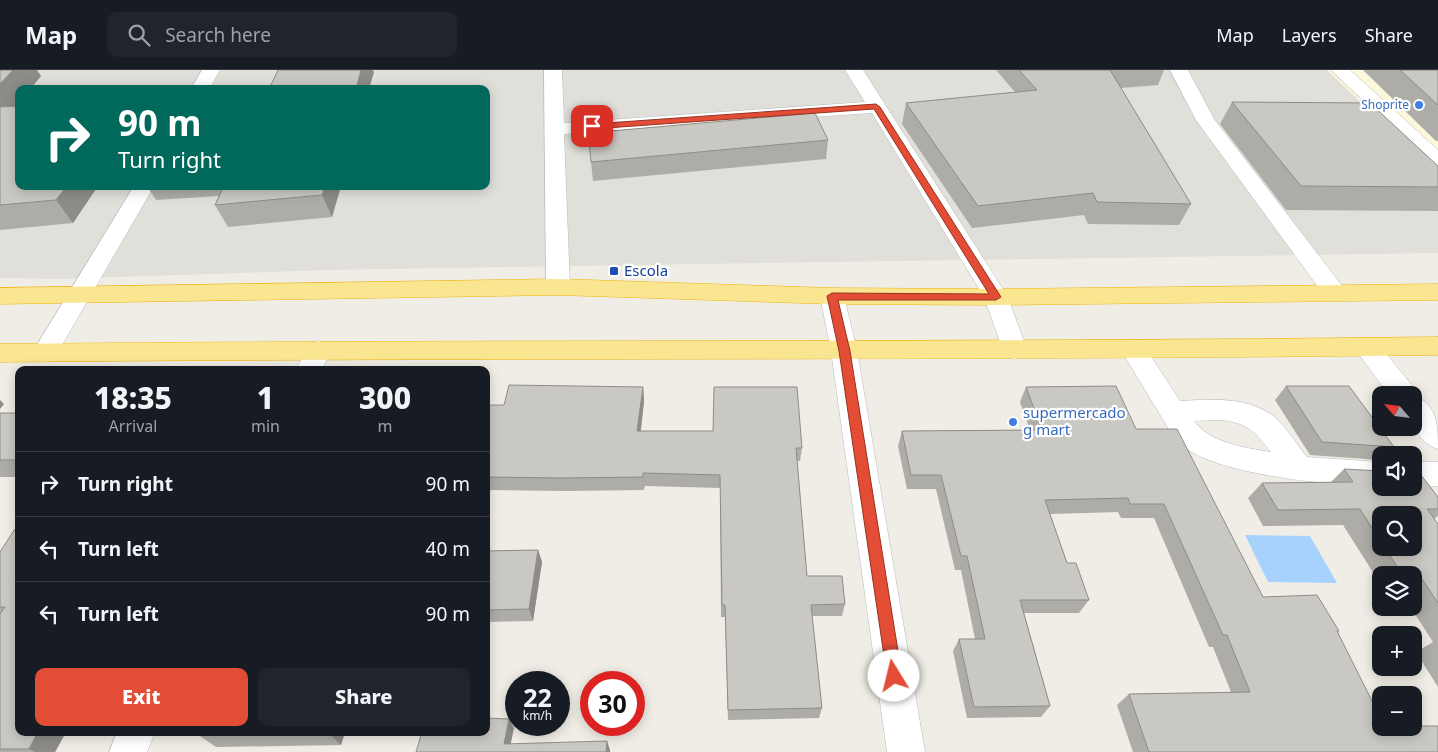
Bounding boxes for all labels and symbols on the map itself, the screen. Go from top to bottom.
place label: Shoprite [1361,96,1409,113]
marker: Shoprite [1413,99,1425,111]
pin [571,105,613,147]
place label: Escola [624,260,668,280]
marker: Escola [608,265,620,277]
north arrow [1372,386,1422,436]
place label: supermercado g mart [1023,402,1126,439]
marker: supermercado g mart [1007,416,1019,428]
position arrow [867,649,919,701]
speed limit sign: 30 [580,671,645,736]

